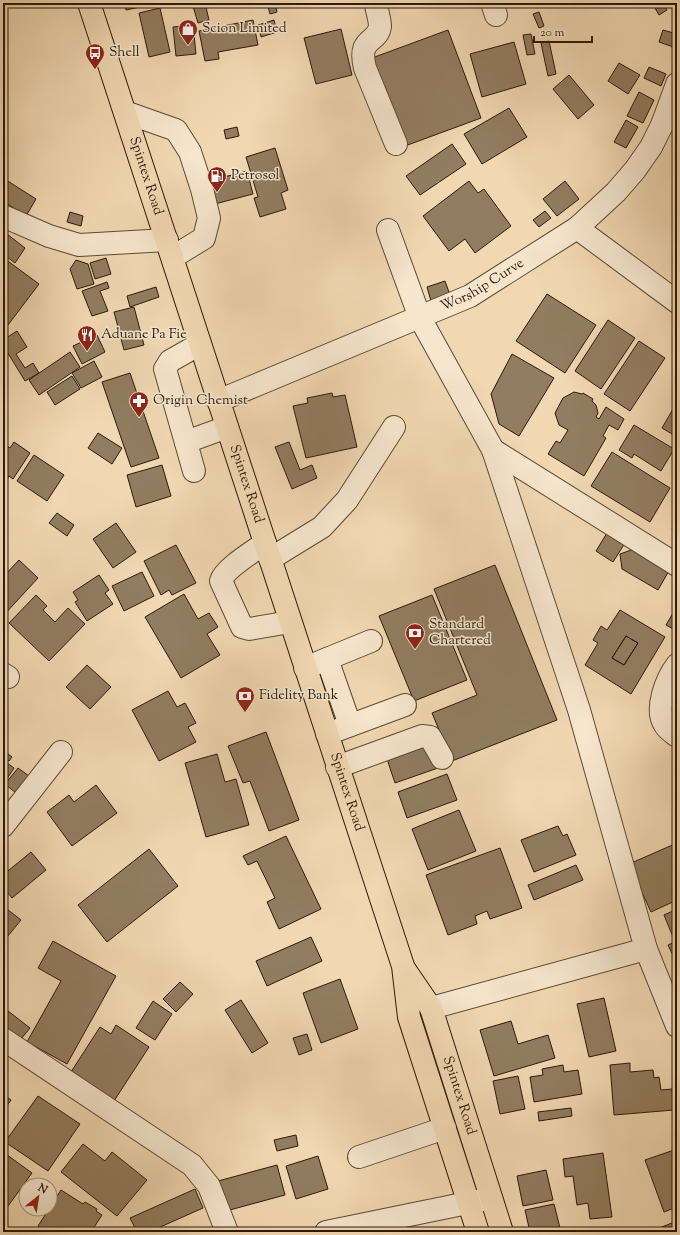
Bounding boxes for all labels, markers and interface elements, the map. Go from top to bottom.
shop icon: Scion Limited [177,18,199,46]
scale bar [534,18,592,44]
place label: Scion Limited [202,19,287,39]
text: 20 m [540,24,565,42]
bus stop icon: Shell [84,42,106,70]
place label: Shell [109,43,140,63]
street label: Spintex Road [123,134,168,218]
fuel station icon: Petrosol [206,165,228,193]
place label: Petrosol [231,166,280,186]
street label: Worship Curve [438,254,528,317]
restaurant icon: Aduane Pa Fie [76,324,98,352]
place label: Aduane Pa Fie [101,325,187,345]
pharmacy icon: Origin Chemist [128,390,150,418]
place label: Origin Chemist [153,391,248,411]
street label: Spintex Road [224,442,268,526]
place label: Standard Chartered [429,615,491,651]
bank icon: Standard Chartered [404,622,426,650]
bank icon: Fidelity Bank [234,685,256,713]
place label: Fidelity Bank [259,686,339,706]
street label: Spintex Road [324,750,368,834]
street label: Spintex Road [437,1054,481,1138]
north arrow [18,1177,58,1217]
text: N [34,1180,50,1198]

